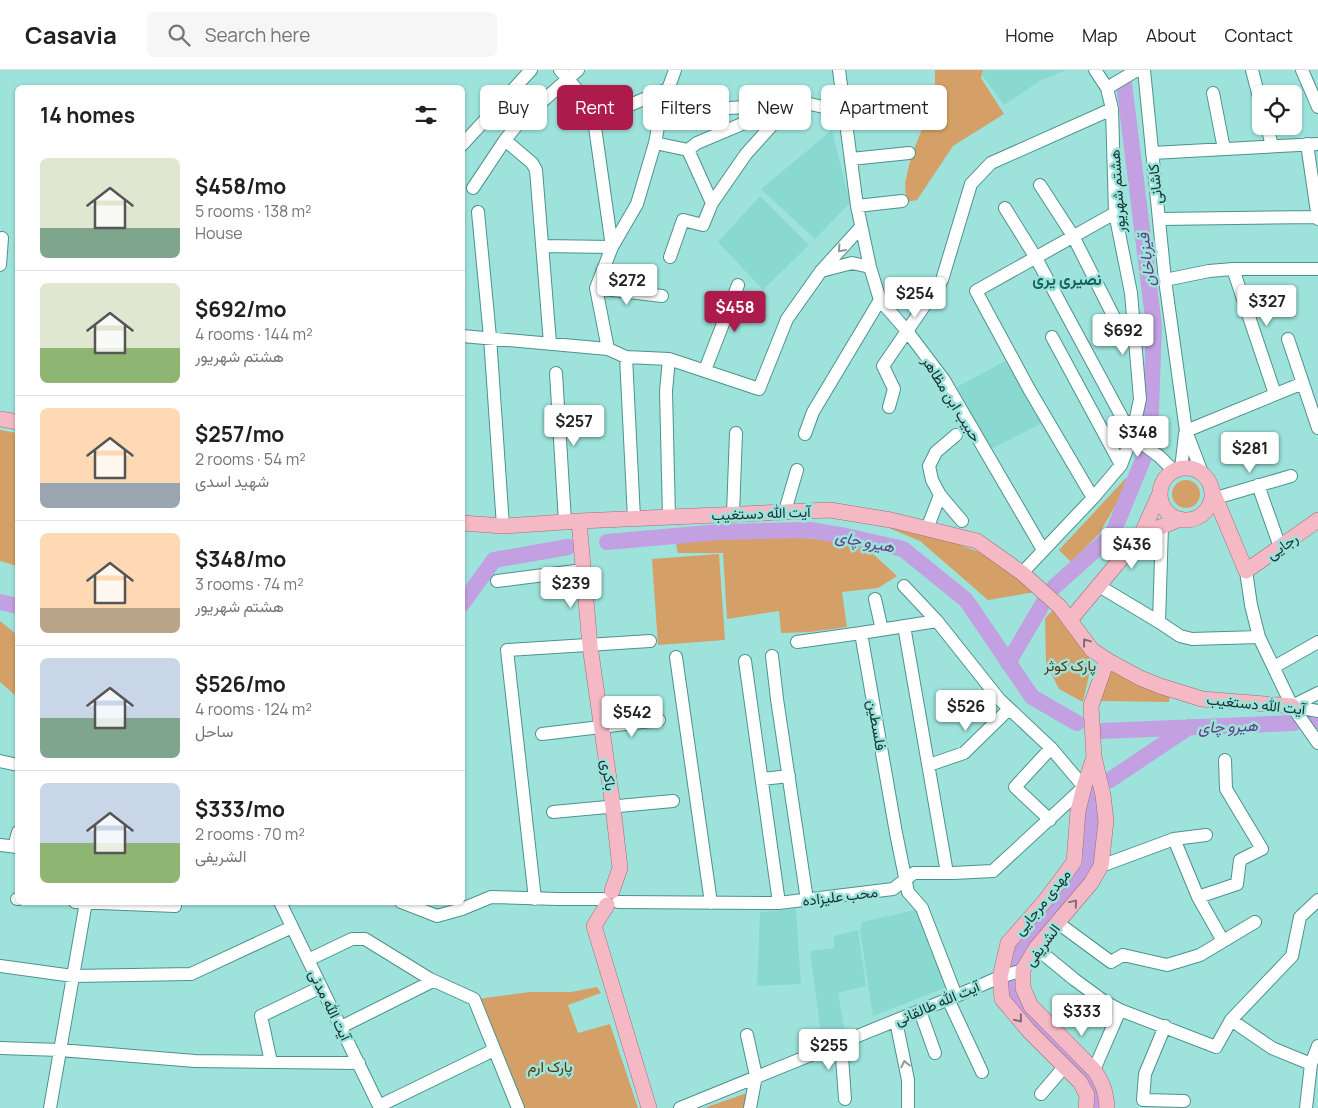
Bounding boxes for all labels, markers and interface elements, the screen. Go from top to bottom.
search box [147,12,497,57]
text: Casavia [25,18,117,51]
icon: search [165,21,193,49]
text: Search here [205,22,310,48]
text: Home [1005,23,1054,47]
text: Map [1082,23,1118,47]
text: About [1146,23,1196,47]
text: Contact [1224,23,1293,47]
chip: Buy [480,85,547,130]
chip: Rent [557,85,633,130]
chip: Filters [643,85,729,130]
chip: New [739,85,811,130]
chip: Apartment [821,85,947,130]
map controls [1252,85,1302,135]
button: locate [1252,85,1302,135]
text: 14 homes [40,101,135,129]
icon: filters [412,101,440,129]
street label: هشتم شهریور [1104,149,1130,234]
street label: کاشانی [1142,163,1168,205]
text: $458/mo [195,172,286,200]
icon: home [80,178,140,238]
text: 5 rooms · 138 m² [195,200,312,222]
text: House [195,222,243,244]
water label: قیزباخان [1132,230,1160,288]
one-way arrow [838,244,847,253]
pin: $272 [597,264,657,306]
district label: نصیری یری [1032,268,1102,290]
text: $272 [608,269,646,291]
pin: $254 [885,276,945,319]
text: $254 [896,282,934,304]
pin: $327 [1237,284,1297,327]
pin: $458 [705,290,765,333]
text: $327 [1248,290,1286,312]
text: $692/mo [195,295,286,323]
text: $458 [716,296,754,318]
icon: home [80,303,140,363]
pin: $692 [1093,314,1153,356]
text: $692 [1103,319,1143,341]
text: 4 rooms · 144 m² [195,323,313,345]
text: هشتم شهریور [195,345,284,367]
street label: حبیب ابن مظاهر [917,351,987,446]
pin: $257 [544,404,604,447]
text: $257 [555,410,593,432]
pin: $348 [1108,416,1168,458]
text: $257/mo [195,420,284,448]
text: $348 [1119,421,1157,443]
icon: home [80,428,140,488]
pin: $281 [1220,432,1280,474]
text: $281 [1232,437,1268,459]
text: 2 rooms · 54 m² [195,448,306,470]
text: شهید اسدی [195,470,269,492]
street label: آیت الله دستغیب [711,501,813,525]
water label: هیرو چای [833,524,897,559]
pin: $436 [1102,528,1162,570]
street label: رجایی [1262,528,1302,564]
text: $436 [1112,533,1152,555]
text: $348/mo [195,545,286,573]
icon: home [80,553,140,613]
pin: $239 [541,566,601,609]
text: $239 [552,572,590,594]
text: 3 rooms · 74 m² [195,573,304,595]
text: هشتم شهریور [195,595,284,617]
one-way arrow [1084,639,1092,648]
park label: پارک کوثر [1043,655,1096,676]
text: $526/mo [195,670,286,698]
icon: home [80,678,140,738]
street label: آیت الله دستغیب [1206,688,1308,720]
pin: $526 [936,690,996,732]
text: $526 [947,695,985,717]
pin: $542 [602,696,662,738]
text: 4 rooms · 124 m² [195,698,312,720]
street label: فلسطین [862,698,892,752]
text: $542 [613,701,651,723]
water label: هیرو چای [1198,714,1259,739]
text: ساحل [195,720,233,742]
street label: باکری [596,758,622,792]
text: $333/mo [195,795,285,823]
icon: home [80,803,140,863]
text: 2 rooms · 70 m² [195,823,305,845]
text: الشریفی [195,845,246,867]
street label: مهدی مرجایی [1009,864,1075,940]
street label: محب علیزاده [801,881,879,911]
one-way arrow [1069,900,1078,909]
street label: الشریفی [1019,919,1065,971]
street label: آیت‌ الله مدنی [304,966,357,1046]
street label: آیت الله طالقانی [891,975,984,1030]
pin: $333 [1052,994,1112,1037]
text: $333 [1063,1000,1101,1022]
one-way arrow [1013,1014,1022,1023]
pin: $255 [799,1028,859,1071]
text: $255 [810,1034,848,1056]
park label: پارک ارم [528,1056,572,1077]
one-way arrow [900,1060,911,1069]

